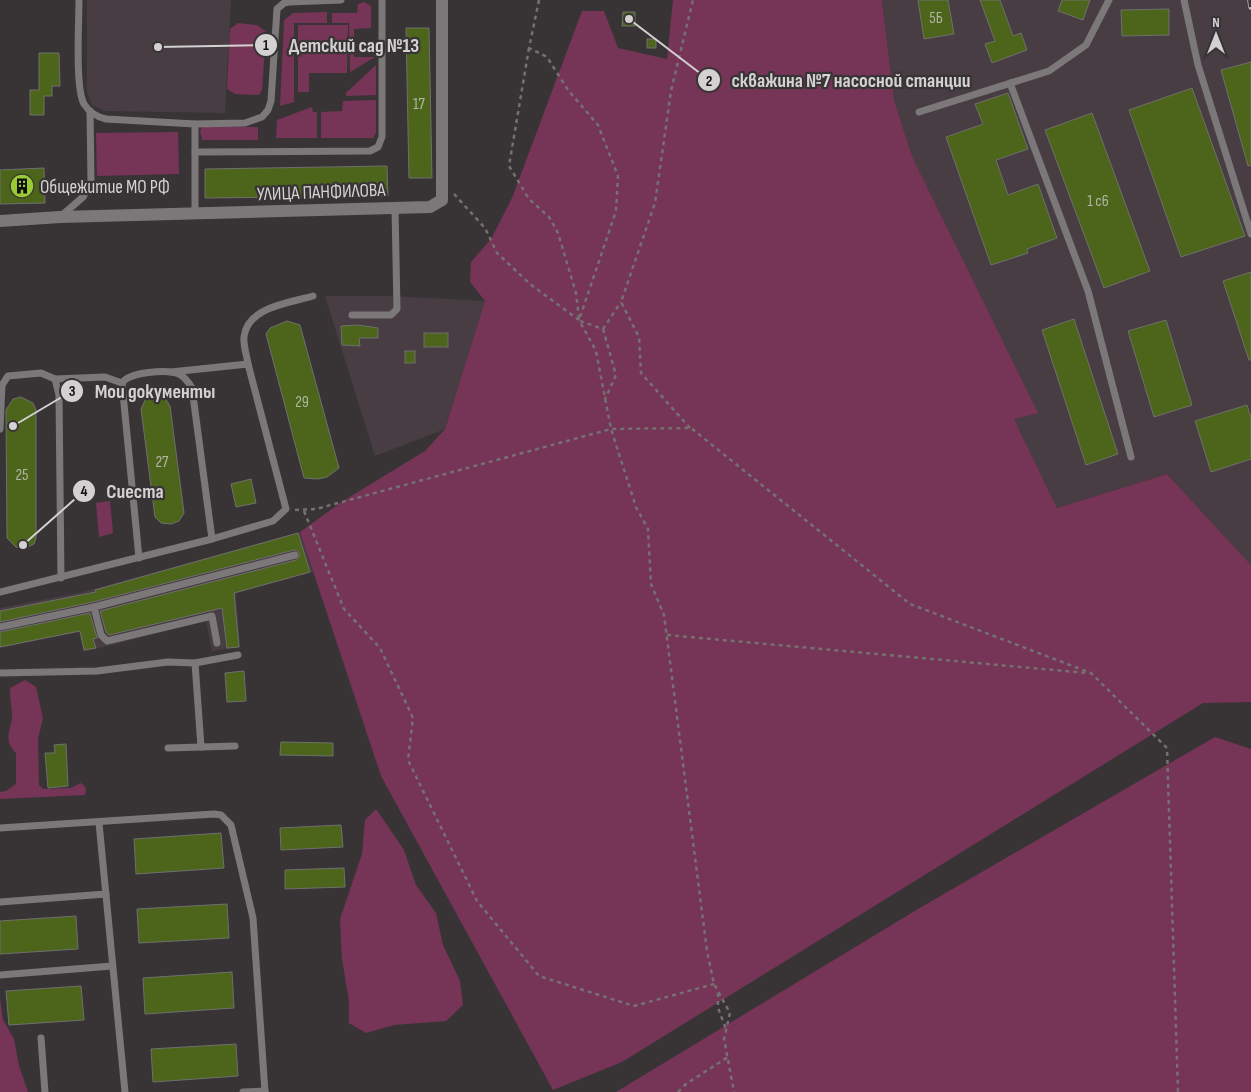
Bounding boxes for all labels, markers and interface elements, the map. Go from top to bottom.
house number: 5Б [929,9,943,28]
north arrow [1191,10,1241,60]
text: N [1212,14,1220,31]
callout: Детский сад №13 [253,27,429,62]
text: Детский сад №13 [289,34,419,58]
text: 1 [263,36,269,55]
callout: скважина №7 насосной станции [697,63,981,98]
text: скважина №7 насосной станции [731,69,971,93]
text: 2 [706,72,712,91]
house number: 17 [413,95,426,114]
building icon: Общежитие МО РФ [9,173,35,199]
place label: Общежитие МО РФ [40,176,170,199]
street label: УЛИЦА ПАНФИЛОВА [256,179,387,206]
house number: 1 с6 [1087,192,1109,211]
callout: Мои документы [59,373,225,408]
text: Мои документы [95,380,215,404]
text: 3 [69,382,76,401]
house number: 29 [295,393,309,412]
house number: 27 [155,453,169,472]
house number: 25 [15,466,29,485]
callout: Сиеста [71,473,174,508]
text: Сиеста [106,480,164,504]
text: 4 [81,482,88,501]

